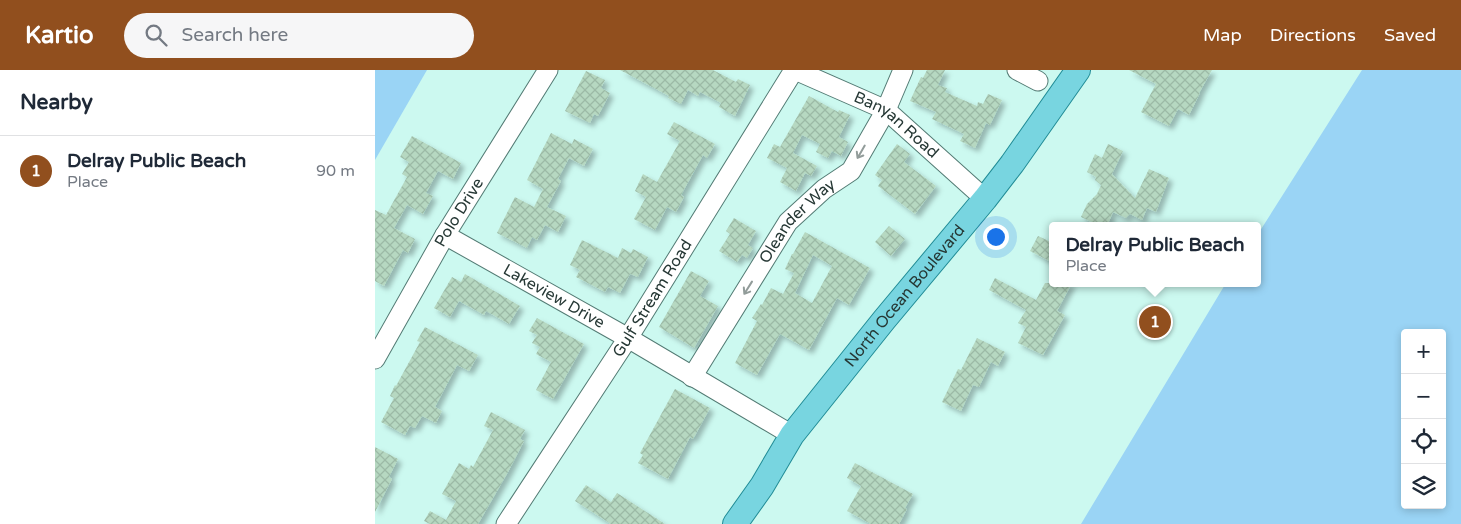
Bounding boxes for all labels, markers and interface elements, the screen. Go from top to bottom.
search box [124,13,474,58]
text: Kartio [25,21,94,50]
icon: search [142,21,170,49]
text: Search here [182,24,288,46]
text: Map [1203,24,1242,46]
text: Directions [1270,24,1356,46]
text: Saved [1384,24,1436,46]
street label: Banyan Road [851,87,943,162]
text: Nearby [20,90,93,115]
one-way arrow [856,145,866,159]
text: Delray Public Beach [67,150,246,172]
text: 1 [31,161,41,181]
text: 90 m [316,161,355,181]
text: Place [67,172,108,192]
street label: Polo Drive [430,174,488,251]
street label: Oleander Way [755,174,839,267]
street label: North Ocean Boulevard [840,221,969,371]
popup [1049,222,1261,287]
your location [983,224,1009,250]
text: Delray Public Beach [1065,234,1245,256]
street label: Gulf Stream Road [608,236,697,361]
text: Place [1065,256,1107,276]
street label: Lakeview Drive [500,260,608,333]
one-way arrow [742,281,753,295]
pin: 1 [1139,303,1171,341]
map controls [1401,329,1446,509]
button: + [1401,329,1446,374]
button: − [1401,374,1446,419]
button: locate [1401,419,1446,464]
button: layers [1401,464,1446,509]

